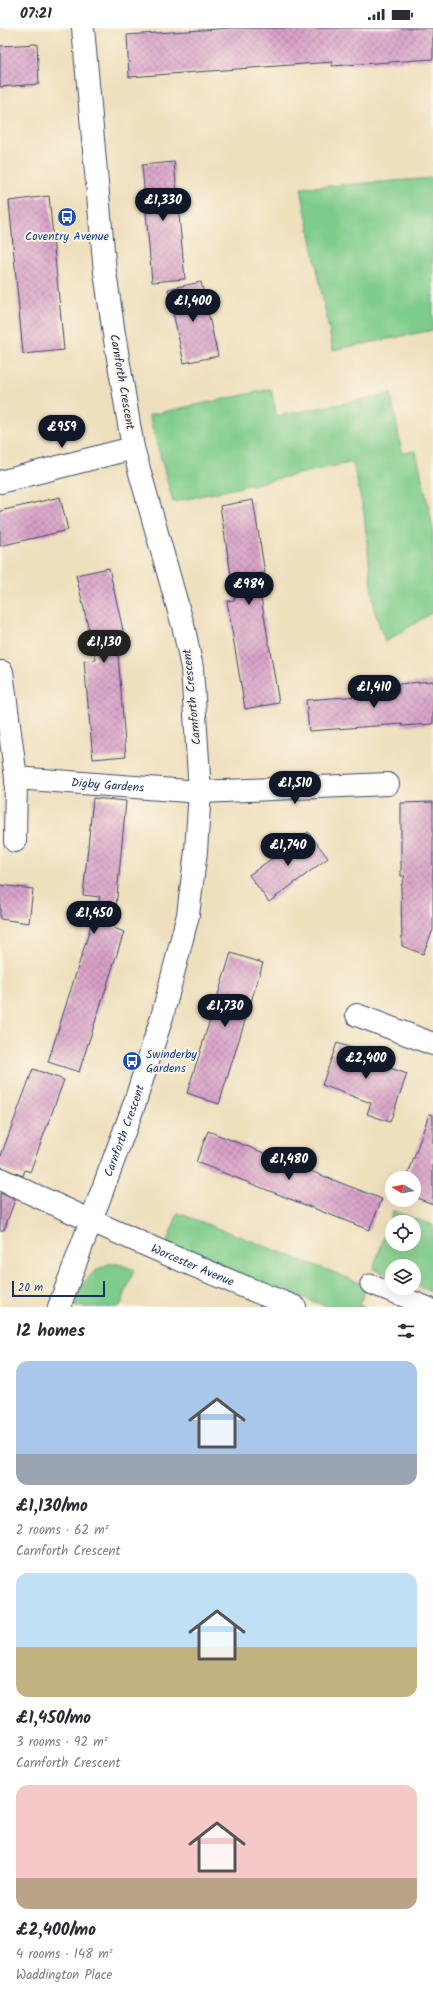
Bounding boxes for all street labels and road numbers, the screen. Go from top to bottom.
street label: Carnforth Crescent [104,333,140,431]
street label: Carnforth Crescent [177,648,206,746]
street label: Digby Gardens [71,773,145,797]
street label: Carnforth Crescent [99,1082,149,1179]
street label: Worcester Avenue [148,1239,238,1291]

